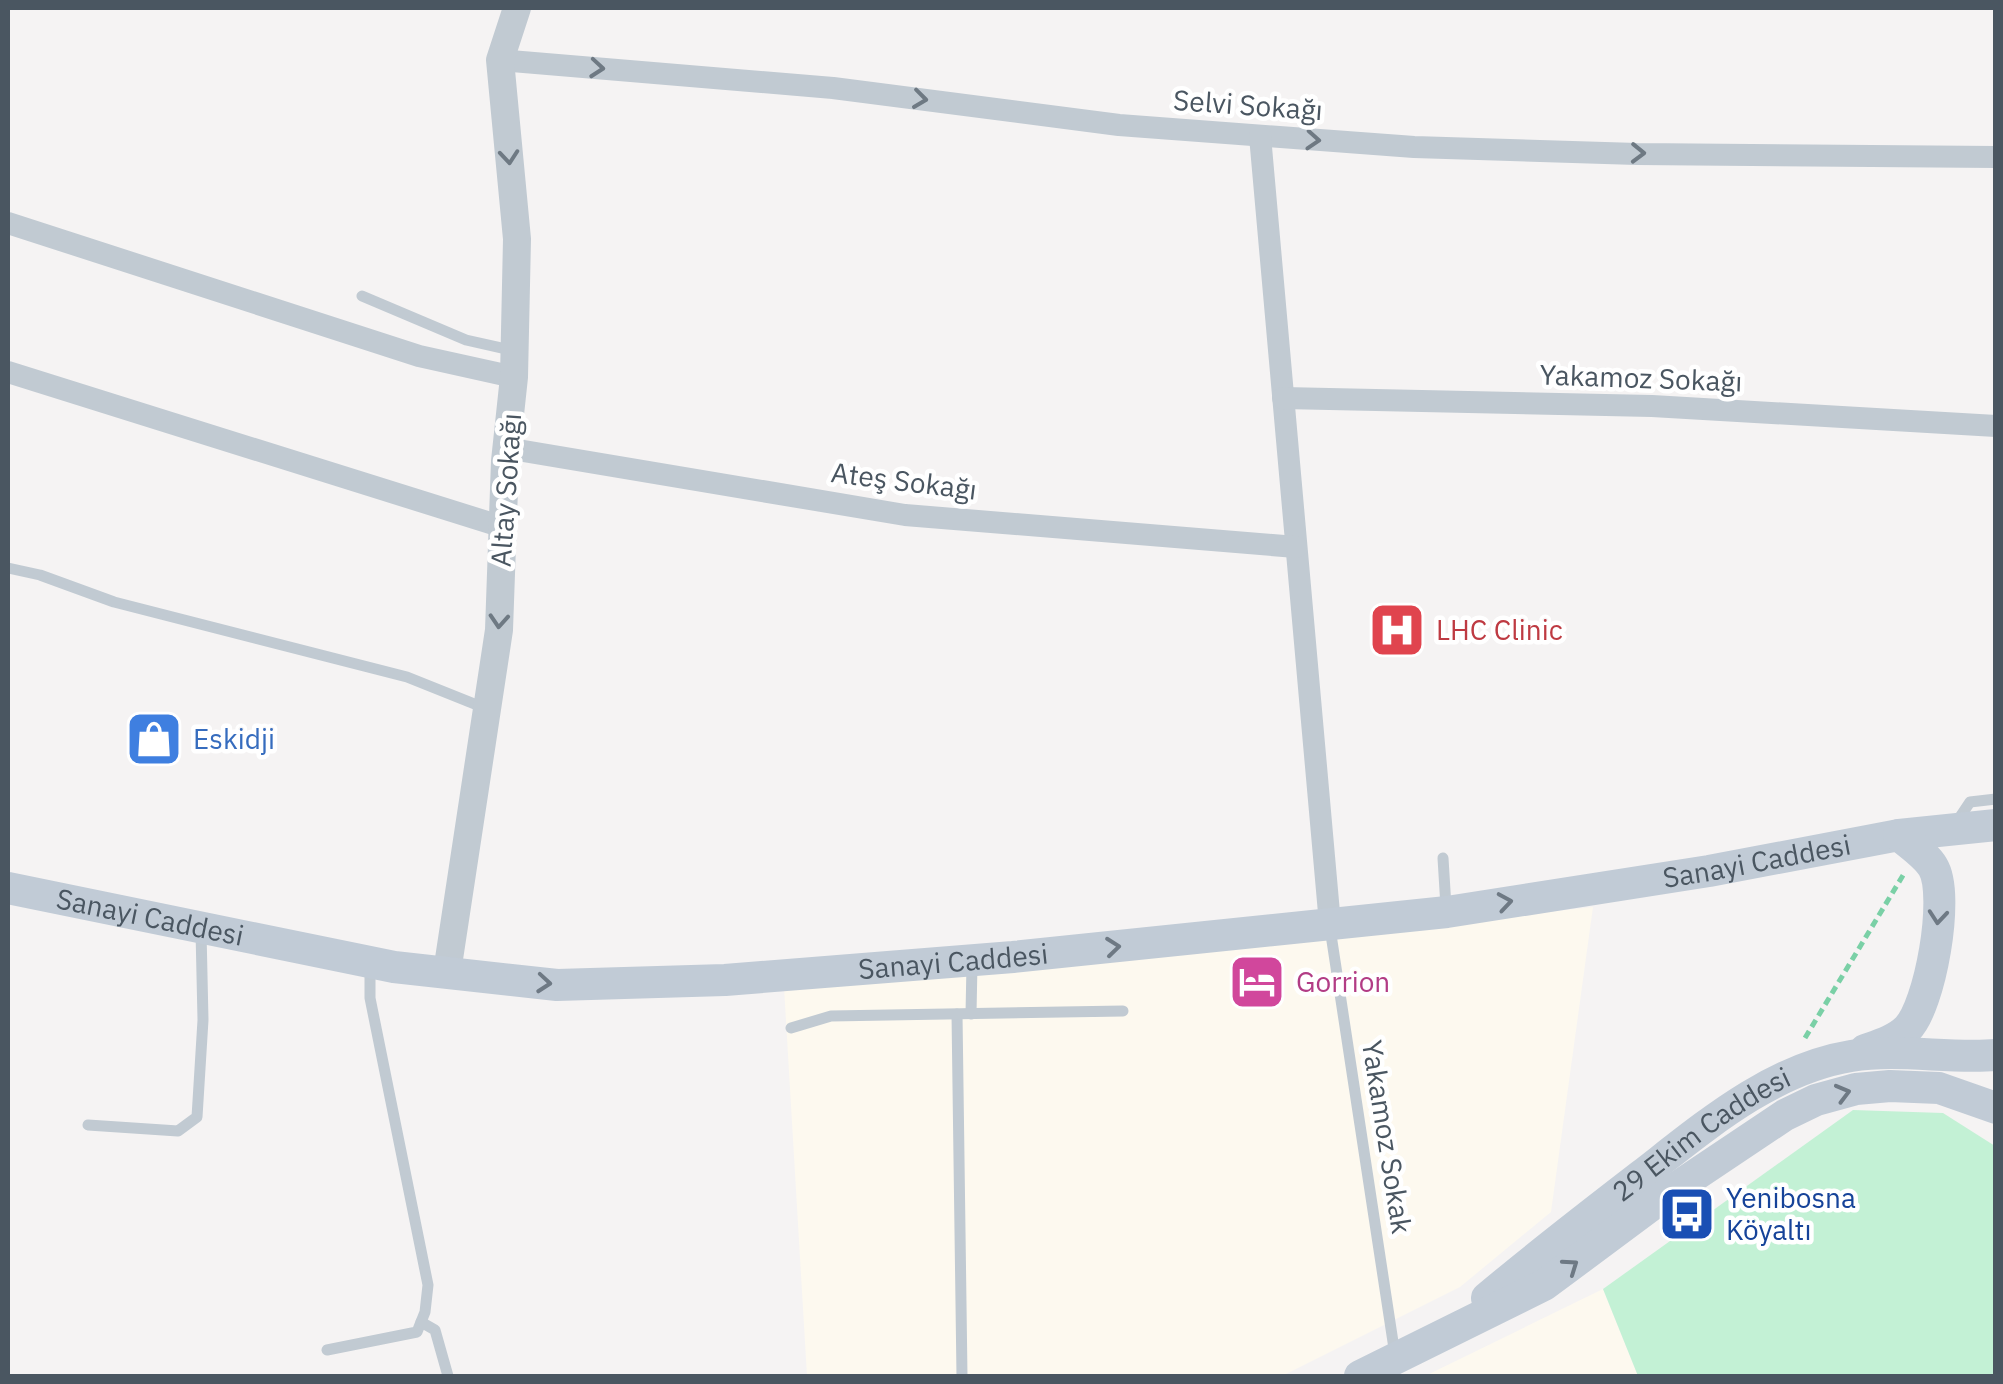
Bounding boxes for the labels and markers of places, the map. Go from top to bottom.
hospital icon: LHC Clinic [1367,600,1427,660]
place label: LHC Clinic [1436,611,1563,648]
shop icon: Eskidji [124,709,184,769]
place label: Eskidji [193,720,275,757]
hotel icon: Gorrion [1227,952,1287,1012]
place label: Gorrion [1296,963,1390,1000]
place label: Yenibosna Köyaltı [1726,1179,1856,1248]
bus stop icon: Yenibosna Köyaltı [1657,1184,1717,1244]

